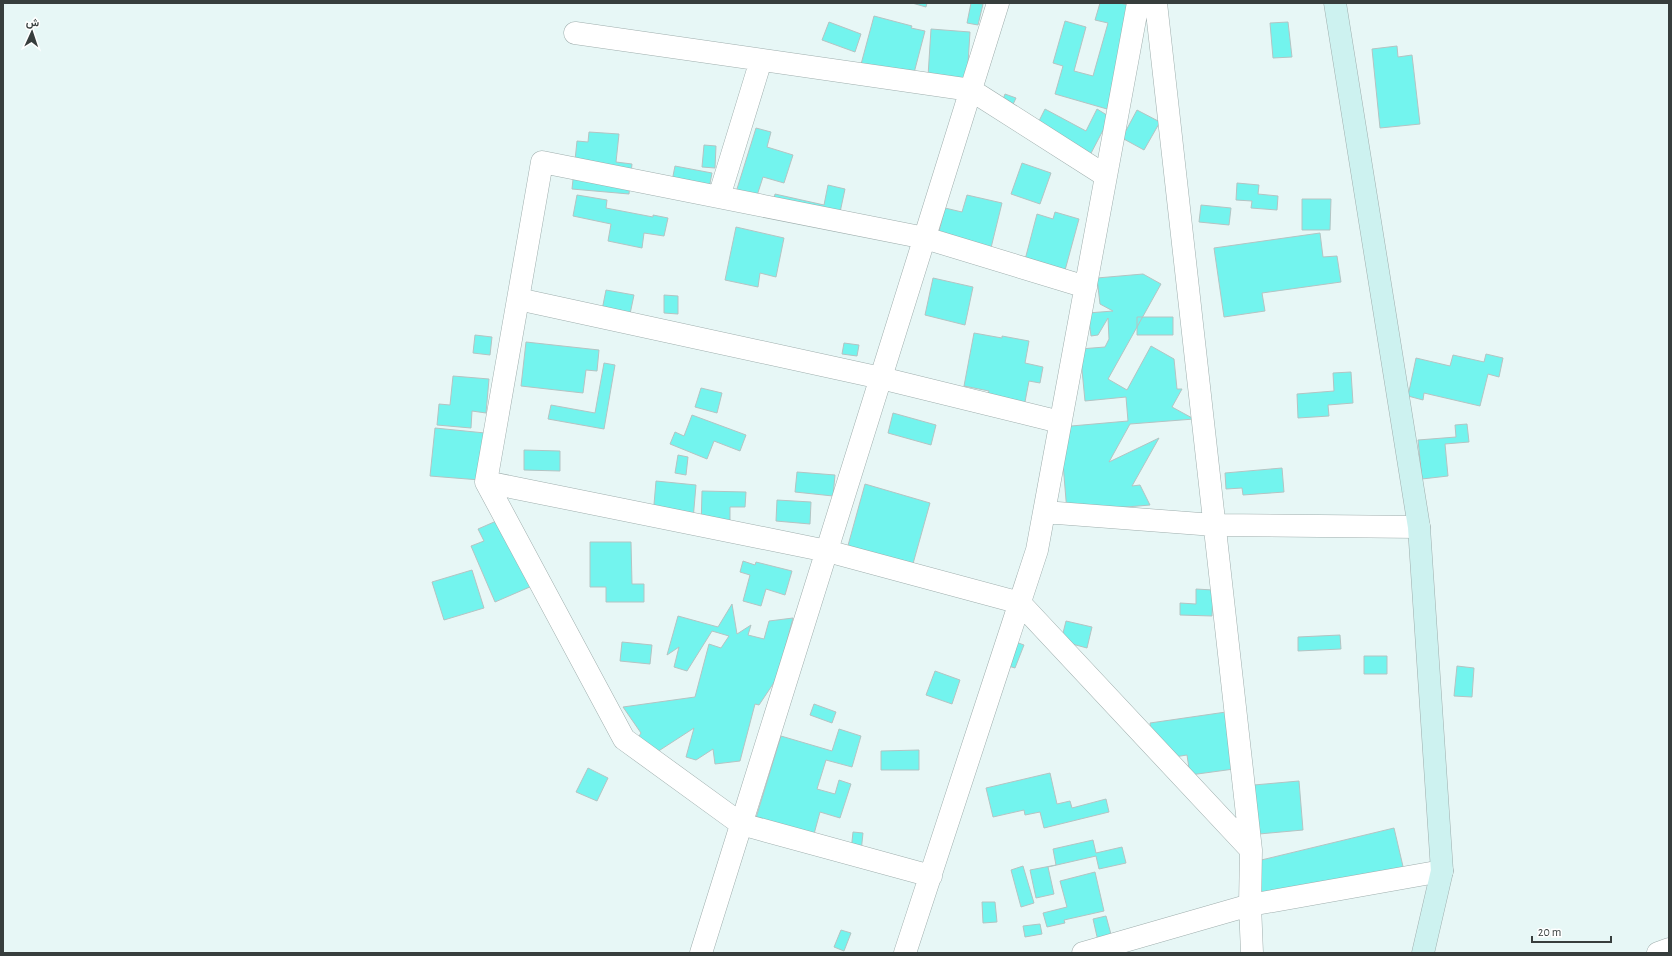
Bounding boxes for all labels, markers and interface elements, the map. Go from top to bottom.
north arrow [12,12,52,52]
text: ش [26,17,39,29]
scale bar [1532,918,1611,944]
text: 20 m [1538,926,1561,938]

